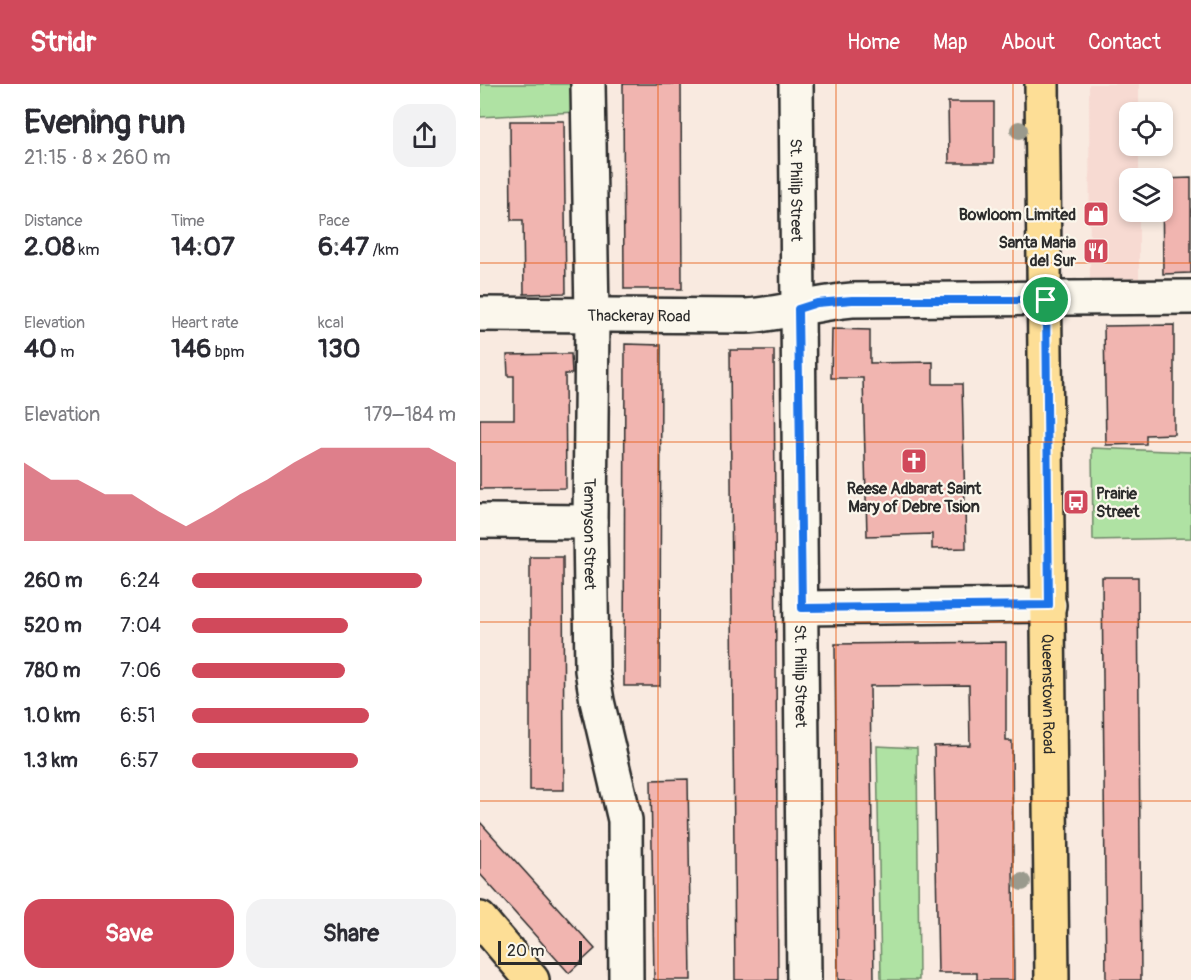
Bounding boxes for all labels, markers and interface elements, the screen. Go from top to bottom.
text: Stridr [30,25,96,60]
text: Home [847,29,900,56]
text: Map [933,29,968,56]
text: About [1001,29,1055,56]
text: Contact [1088,29,1161,56]
text: Evening run [24,102,185,143]
map controls [1119,102,1173,222]
button: locate [1119,102,1173,156]
button: share [393,104,456,167]
street label: St. Philip Street [785,138,806,242]
text: 21:15 · 8 × 260 m [24,145,170,170]
button: layers [1119,168,1173,222]
shop icon: Bowloom Limited [1081,199,1111,229]
place label: Bowloom Limited [959,205,1076,225]
text: Distance [24,211,83,231]
text: Time [171,211,204,231]
text: Pace [318,211,350,231]
text: 2.08 [24,231,75,263]
text: 14:07 [171,231,235,263]
text: 6:47 [318,231,369,263]
place label: Santa Maria del Sur [998,233,1077,271]
restaurant icon: Santa Maria del Sur [1081,236,1111,266]
text: km [75,240,99,260]
text: /km [369,240,399,260]
pin [1020,274,1071,325]
icon: arrive [1029,283,1062,316]
street label: Thackeray Road [587,306,691,327]
text: Elevation [24,313,85,333]
text: Heart rate [171,313,238,333]
text: kcal [318,313,344,333]
text: 40 [24,333,57,365]
text: 146 [171,333,211,365]
text: 130 [318,333,360,365]
text: m [57,342,75,362]
text: bpm [211,342,244,362]
text: Elevation [24,402,100,427]
text: 179–184 m [364,402,456,427]
church icon: Reese Adbarat Saint Mary of Debre Tsion [899,446,929,476]
street label: Tennyson Street [579,478,600,591]
place label: Reese Adbarat Saint Mary of Debre Tsion [847,479,982,517]
place label: Prairie Street [1096,484,1140,522]
bus stop icon: Prairie Street [1061,487,1091,517]
text: 260 m [24,568,83,593]
text: 6:24 [120,568,160,593]
text: 520 m [24,613,82,638]
text: 7:04 [120,613,161,638]
street label: St. Philip Street [790,624,811,728]
street label: Queenstown Road [1037,634,1058,754]
text: 780 m [24,658,80,683]
text: 7:06 [120,658,161,683]
text: 1.0 km [24,703,80,728]
text: 6:51 [120,703,156,728]
text: 1.3 km [24,748,78,773]
text: 6:57 [120,748,158,773]
button: Save [24,899,234,968]
button: Share [246,899,456,968]
scale bar [498,938,582,966]
text: 20 m [507,941,545,961]

